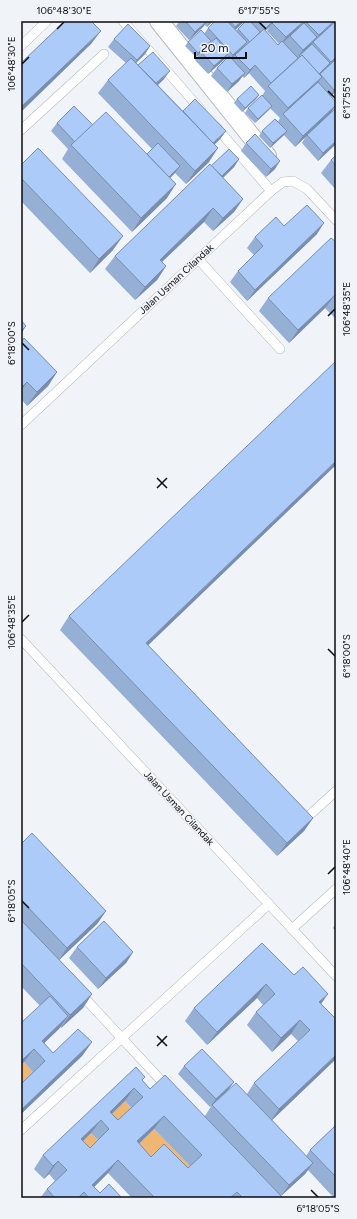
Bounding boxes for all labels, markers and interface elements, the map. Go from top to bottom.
text: 106°48'30"E [36,4,92,17]
text: 6°17'55"S [238,4,280,17]
scale bar [195,34,246,60]
text: 106°48'30"E [5,36,18,92]
text: 20 m [201,41,229,55]
text: 6°17'55"S [340,77,353,119]
street label: Jalan Usman Cilandak [136,241,216,317]
text: 106°48'35"E [340,282,353,336]
text: 6°18'00"S [5,321,18,365]
text: 106°48'35"E [5,595,18,649]
text: 6°18'00"S [340,634,353,678]
street label: Jalan Usman Cilandak [141,768,217,848]
text: 106°48'40"E [340,839,353,895]
text: 6°18'05"S [5,879,18,923]
text: 6°18'05"S [296,1202,340,1215]

